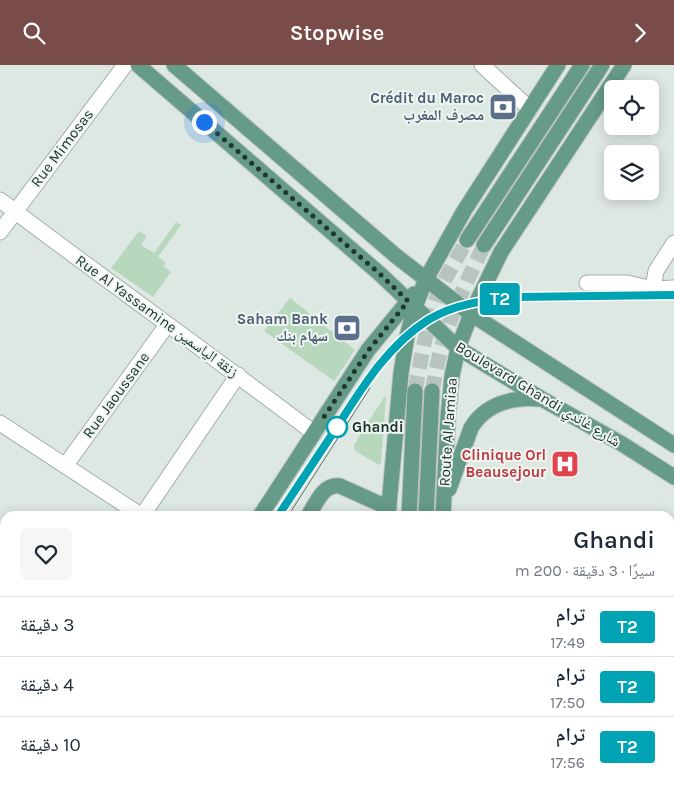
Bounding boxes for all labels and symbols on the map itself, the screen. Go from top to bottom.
place label: Crédit du Maroc مصرف المغرب [370,89,484,124]
bank icon: Crédit du Maroc مصرف المغرب [488,92,518,122]
street label: Rue Mimosas [27,105,97,191]
your location [192,110,217,135]
street label: Rue Al Yassamine زنقة الياسمين [72,251,242,382]
line badge: T2 [478,283,522,315]
place label: Saham Bank سهام بنك [237,310,328,346]
bank icon: Saham Bank سهام بنك [332,313,362,343]
street label: Boulevard Ghandi شارع غاندي [451,338,624,453]
street label: Rue Jaoussane [79,348,153,442]
street label: Route Al Jamiaa [435,377,461,487]
marker: Ghandi [326,416,348,438]
place label: Ghandi [352,418,404,436]
place label: Clinique Orl Beausejour [462,446,546,481]
hospital icon: Clinique Orl Beausejour [550,449,580,479]

